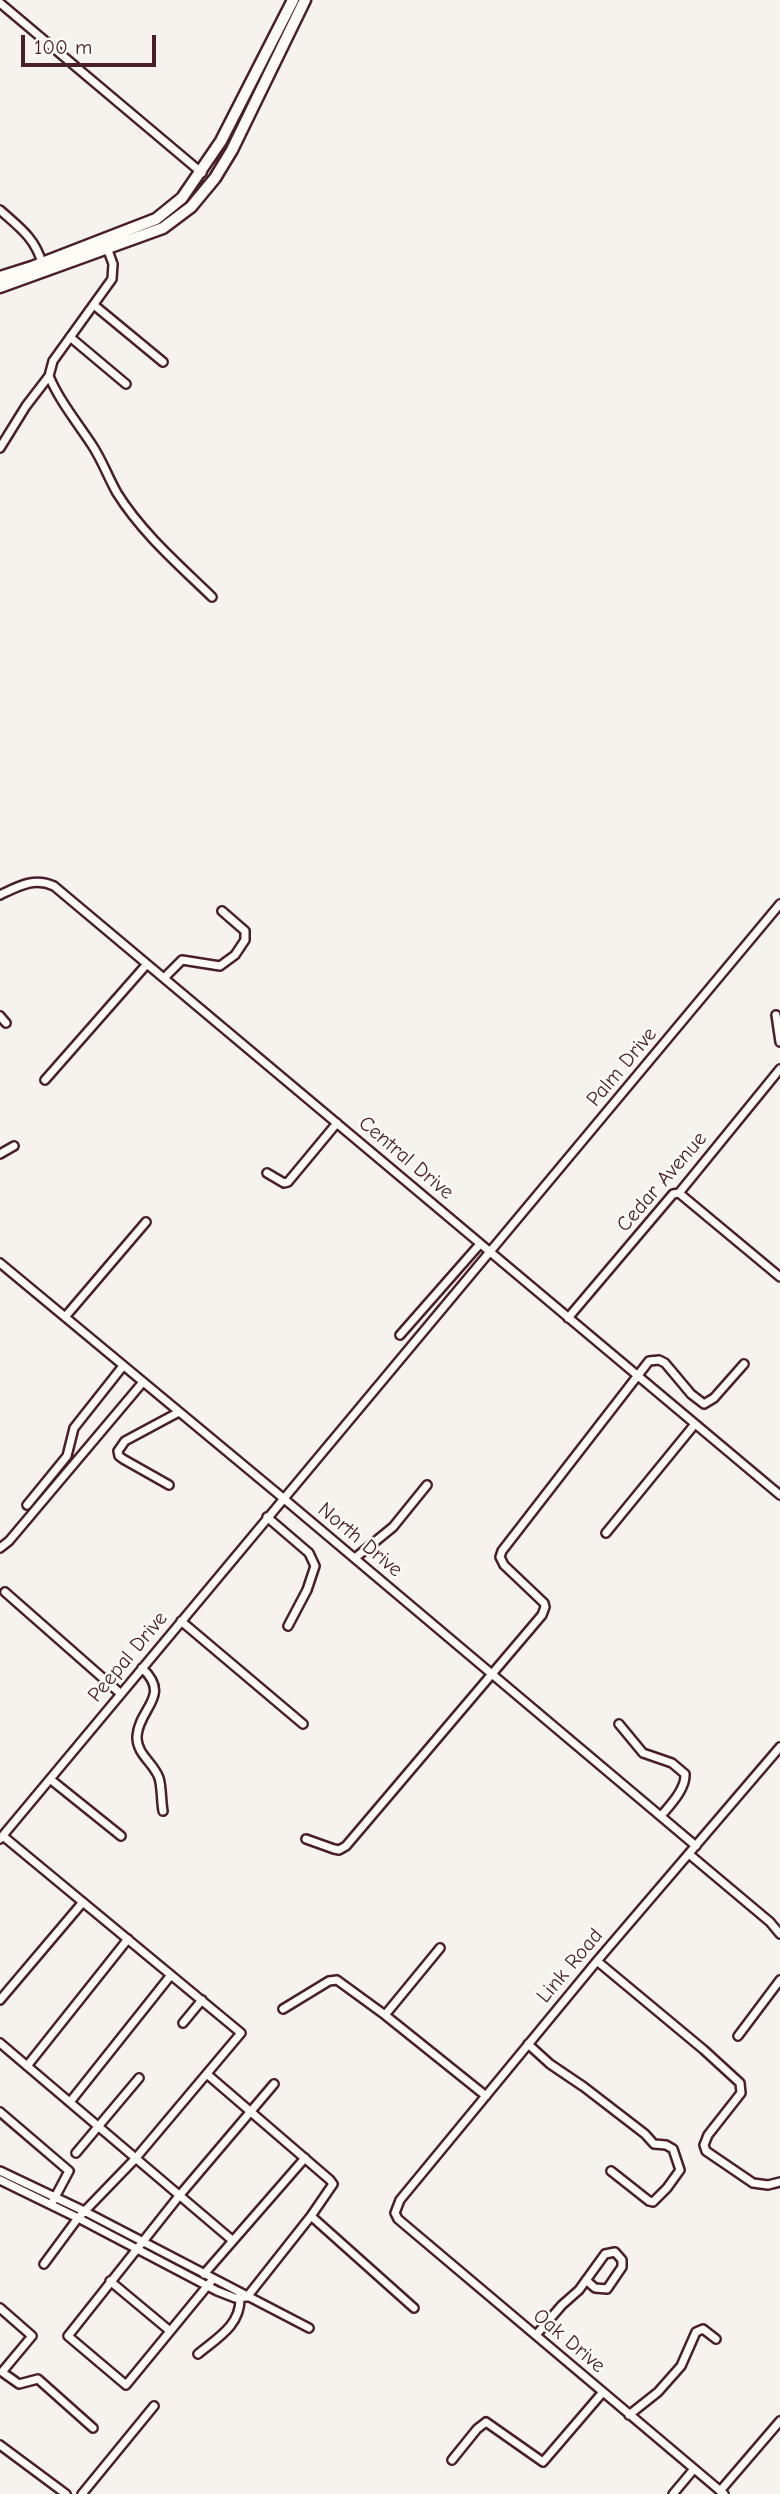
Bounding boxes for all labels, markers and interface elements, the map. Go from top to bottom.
scale bar [24,21,159,65]
text: 100 m [34,35,92,59]
street label: Palm Drive [582,1022,662,1112]
street label: Central Drive [353,1111,459,1205]
street label: Cedar Avenue [612,1127,712,1237]
street label: North Drive [313,1497,407,1583]
street label: Peepal Drive [83,1606,173,1708]
street label: Link Road [532,1924,608,2008]
street label: Oak Drive [528,2303,610,2379]

